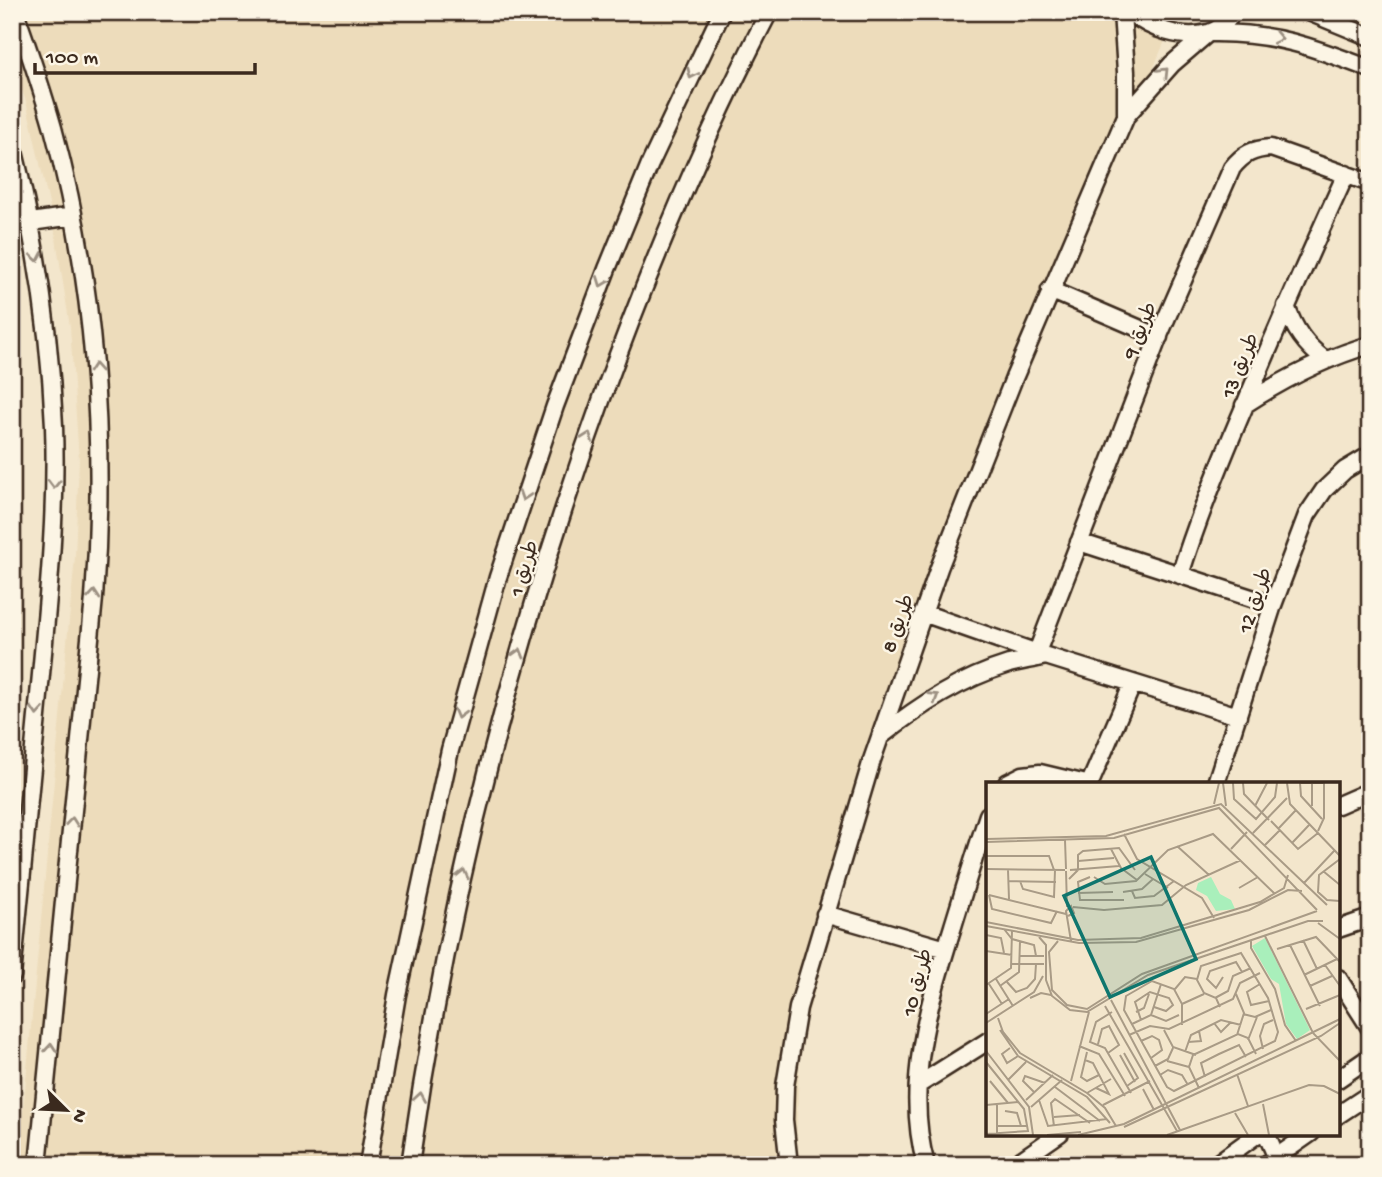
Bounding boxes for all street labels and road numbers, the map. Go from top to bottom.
street label: طريق 9 [1119,299,1165,365]
street label: طريق 13 [1217,330,1267,404]
street label: طريق 1 [506,538,547,601]
street label: طريق 12 [1234,565,1280,638]
street label: طريق 8 [878,591,922,657]
street label: طريق 10 [898,946,940,1021]

